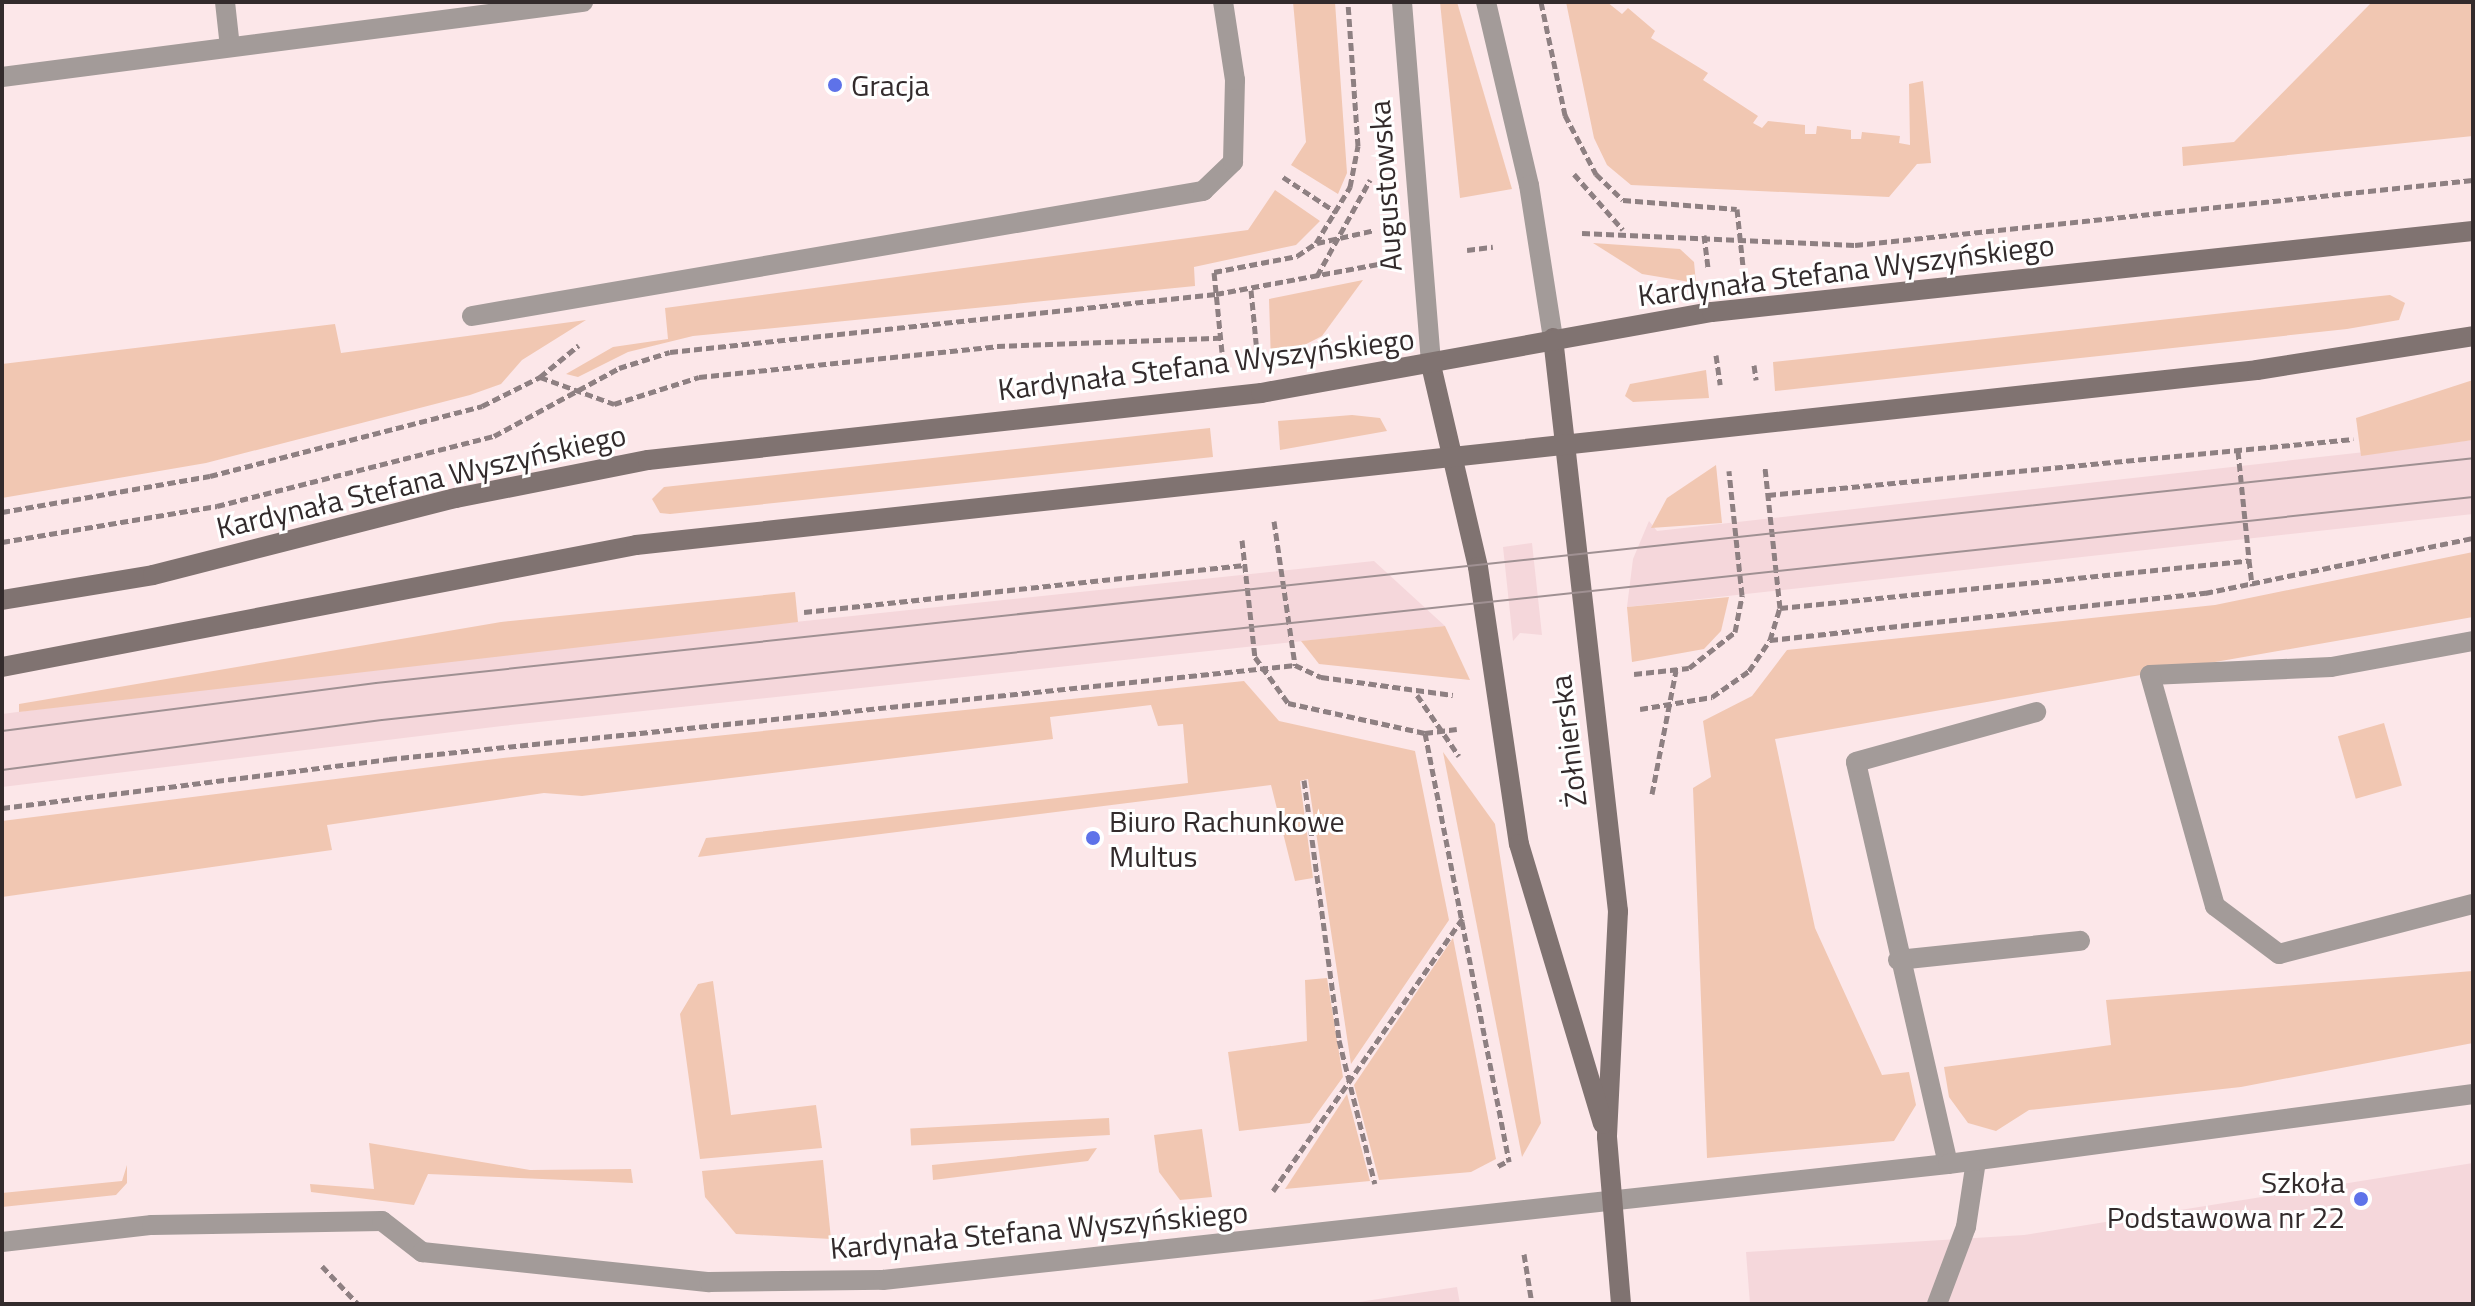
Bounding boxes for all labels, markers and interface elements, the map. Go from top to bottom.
place label: Gracja [851,67,930,103]
marker: Gracja [826,76,844,94]
street label: Augustowska [1361,99,1409,273]
street label: Kardynała Stefana Wyszyńskiego [1636,227,2056,313]
street label: Kardynała Stefana Wyszyńskiego [996,321,1416,407]
street label: Kardynała Stefana Wyszyńskiego [213,416,629,546]
street label: Żołnierska [1542,673,1594,809]
place label: Biuro Rachunkowe Multus [1109,803,1345,874]
marker: Biuro Rachunkowe Multus [1084,829,1102,847]
place label: Szkoła Podstawowa nr 22 [2107,1164,2345,1234]
marker: Szkoła Podstawowa nr 22 [2352,1190,2370,1208]
street label: Kardynała Stefana Wyszyńskiego [829,1194,1249,1266]

